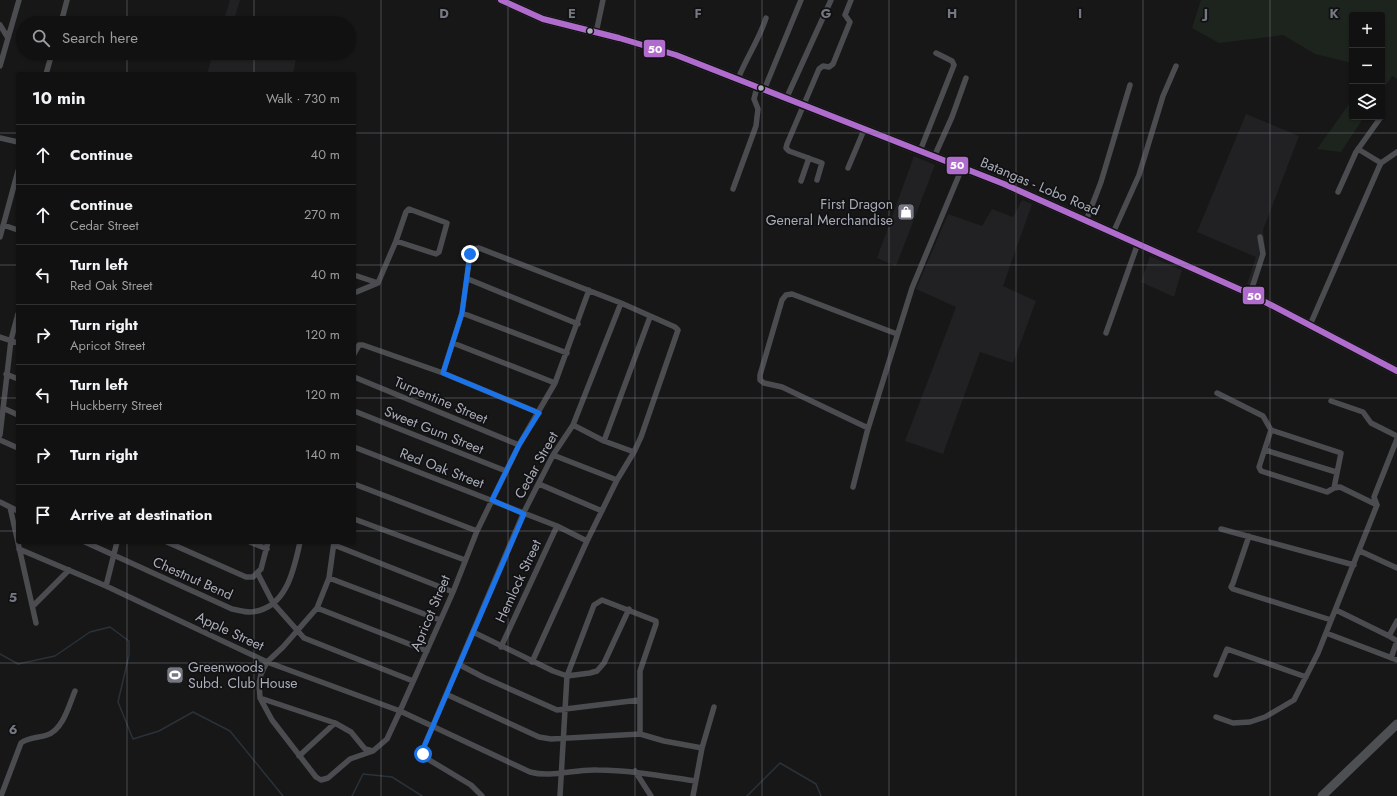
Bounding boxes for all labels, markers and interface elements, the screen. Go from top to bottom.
text: D [439,4,449,23]
text: E [568,4,576,23]
text: F [694,4,702,23]
text: G [821,4,832,23]
text: H [947,4,957,23]
text: I [1078,4,1082,23]
text: J [1201,4,1208,23]
text: K [1329,4,1339,23]
map controls [1349,12,1385,120]
button: + [1349,12,1385,48]
search box [16,16,356,60]
unlabelled marker [585,26,595,36]
icon: search [30,27,52,49]
text: Search here [62,27,138,49]
line badge: 50 [643,39,666,58]
text: 50 [648,41,662,57]
button: − [1349,48,1385,84]
unlabelled marker [756,83,766,93]
button: layers [1349,84,1385,120]
text: 10 min [32,86,85,110]
text: Walk · 730 m [266,89,340,108]
icon: ahead [32,144,54,166]
text: Continue [70,144,133,166]
text: 40 m [311,145,340,164]
street label: Batangas - Lobo Road [977,152,1103,220]
line badge: 50 [946,156,969,175]
text: 50 [950,157,964,173]
text: Continue [70,194,133,216]
place label: First Dragon General Merchandise [766,194,893,230]
shop icon: First Dragon General Merchandise [896,202,916,222]
icon: ahead [32,204,54,226]
text: 270 m [304,205,340,224]
text: Cedar Street [70,216,139,235]
route end [461,245,479,263]
text: Turn left [70,254,128,276]
icon: left [32,264,54,286]
text: 40 m [311,265,340,284]
text: Red Oak Street [70,276,152,295]
line badge: 50 [1242,286,1265,305]
text: 50 [1247,288,1261,304]
text: Turn right [70,314,138,336]
icon: right [32,324,54,346]
text: 120 m [305,325,340,344]
text: Apricot Street [70,336,145,355]
street label: Turpentine Street [391,371,491,429]
text: Turn left [70,374,128,396]
icon: left [32,384,54,406]
text: 120 m [305,385,340,404]
text: Huckberry Street [70,396,162,415]
street label: Sweet Gum Street [381,401,487,459]
street label: Cedar Street [509,427,563,502]
street label: Red Oak Street [397,443,488,493]
icon: right [32,444,54,466]
text: Turn right [70,444,138,466]
text: 140 m [305,445,340,464]
icon: arrive [32,504,54,526]
text: Arrive at destination [70,504,212,526]
street label: Hemlock Street [490,536,546,626]
street label: Chestnut Bend [150,551,236,605]
street label: Apricot Street [405,571,455,654]
text: 5 [9,588,17,607]
street label: Apple Street [193,606,268,656]
place label: Greenwoods Subd. Club House [188,657,298,693]
sports icon: Greenwoods Subd. Club House [165,665,185,685]
text: 6 [9,720,18,739]
route start [414,745,432,763]

